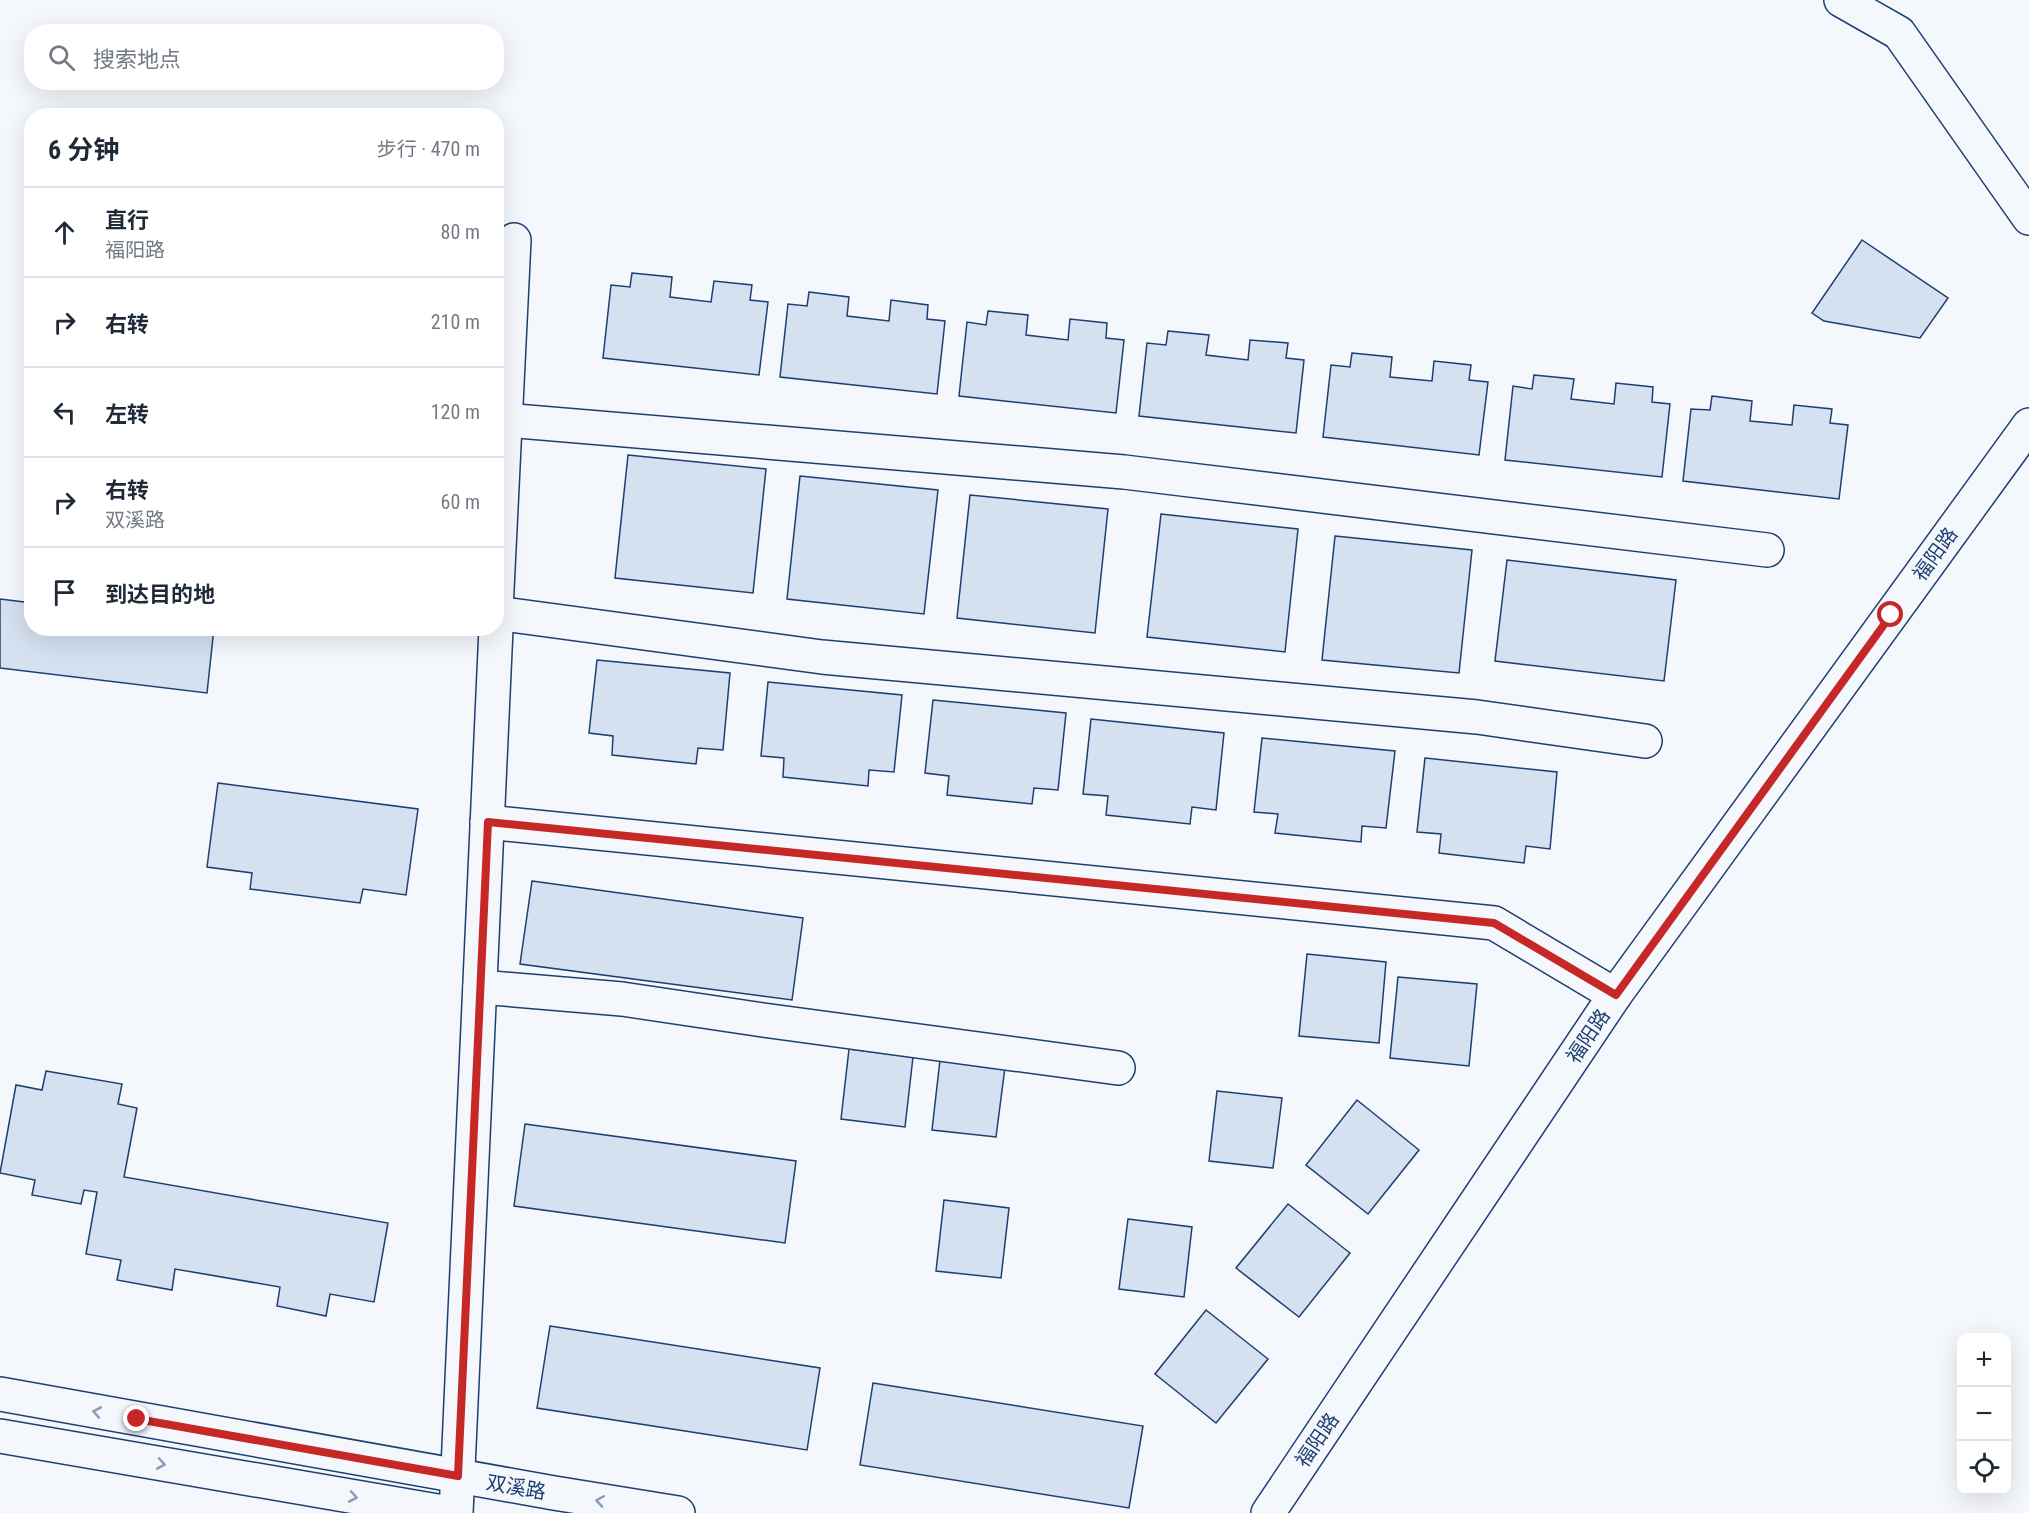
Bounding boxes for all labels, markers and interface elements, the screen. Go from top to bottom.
search box [24,24,504,90]
icon: search [45,41,78,74]
text: 搜索地点 [93,47,181,72]
text: 6 分钟 [48,135,119,165]
text: 步行 · 470 m [377,137,480,161]
text: 直行 [105,208,149,233]
icon: ahead [48,216,81,249]
text: 80 m [441,220,480,244]
text: 福阳路 [105,238,165,262]
icon: right [48,306,81,339]
text: 210 m [431,310,480,334]
text: 右转 [105,312,149,337]
icon: left [48,396,81,429]
text: 120 m [431,400,480,424]
text: 左转 [105,402,149,427]
text: 右转 [105,478,149,503]
icon: right [48,486,81,519]
text: 60 m [441,490,480,514]
text: 双溪路 [105,508,165,532]
street label: 福阳路 [1908,523,1962,585]
icon: arrive [48,576,81,609]
text: 到达目的地 [105,582,215,607]
route start [1877,601,1903,627]
street label: 福阳路 [1561,1004,1615,1068]
map controls [1957,1333,2011,1495]
button: + [1957,1333,2011,1387]
button: − [1957,1387,2011,1441]
route end [123,1405,149,1431]
one-way arrow [93,1406,103,1419]
street label: 福阳路 [1290,1408,1344,1472]
button: locate [1957,1441,2011,1495]
one-way arrow [156,1457,166,1470]
street label: 双溪路 [484,1470,548,1504]
one-way arrow [349,1490,358,1502]
one-way arrow [595,1495,604,1507]

